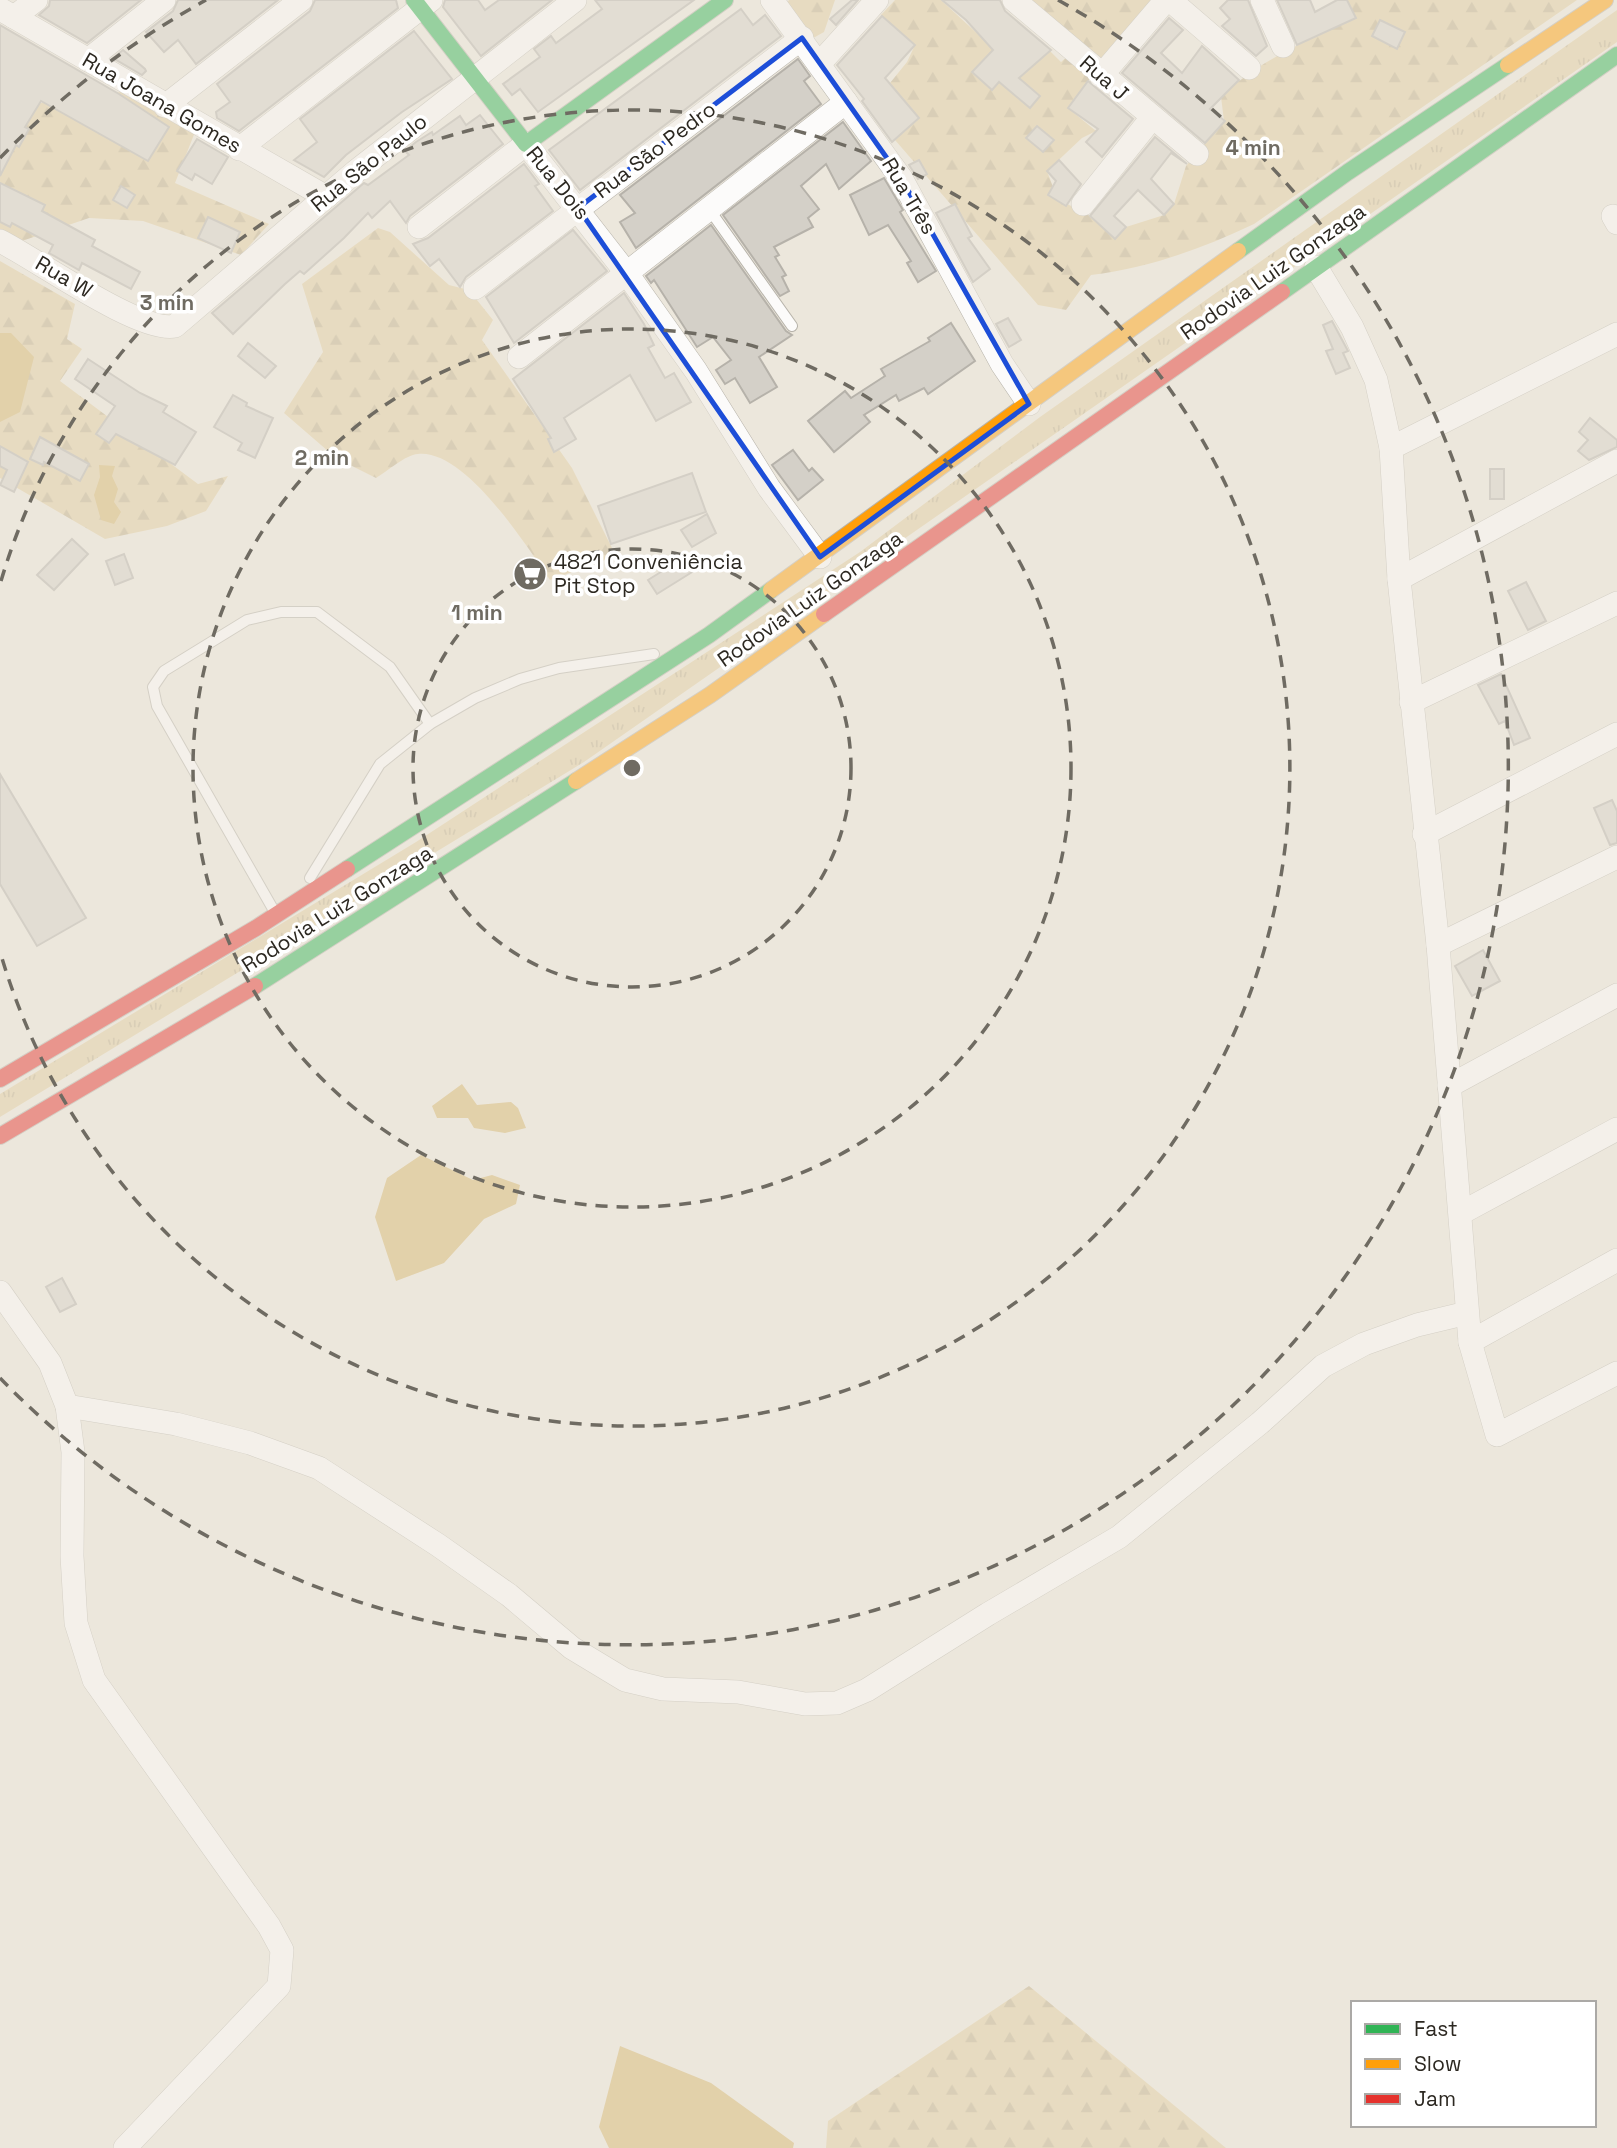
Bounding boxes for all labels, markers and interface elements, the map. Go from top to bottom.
street label: Rua Joana Gomes [78,46,247,159]
street label: Rua J [1074,49,1134,106]
street label: Rua São Pedro [589,95,721,204]
street label: Rua São Paulo [305,108,432,218]
text: 4 min [1225,134,1281,161]
street label: Rua Dois [521,140,596,225]
street label: Rua Três [876,152,943,239]
street label: Rodovia Luiz Gonzaga [1175,197,1371,346]
street label: Rua W [31,249,98,304]
text: 3 min [140,289,194,316]
text: 2 min [295,444,349,471]
street label: Rodovia Luiz Gonzaga [712,524,908,673]
place label: 4821 Conveniência Pit Stop [554,548,742,599]
supermarket icon: 4821 Conveniência Pit Stop [511,555,549,593]
text: 1 min [451,599,503,626]
centre of rings [620,756,644,780]
street label: Rodovia Luiz Gonzaga [236,839,437,978]
legend [1351,2001,1596,2127]
text: Fast [1414,2015,1458,2042]
text: Slow [1414,2050,1462,2077]
text: Jam [1414,2085,1456,2112]

